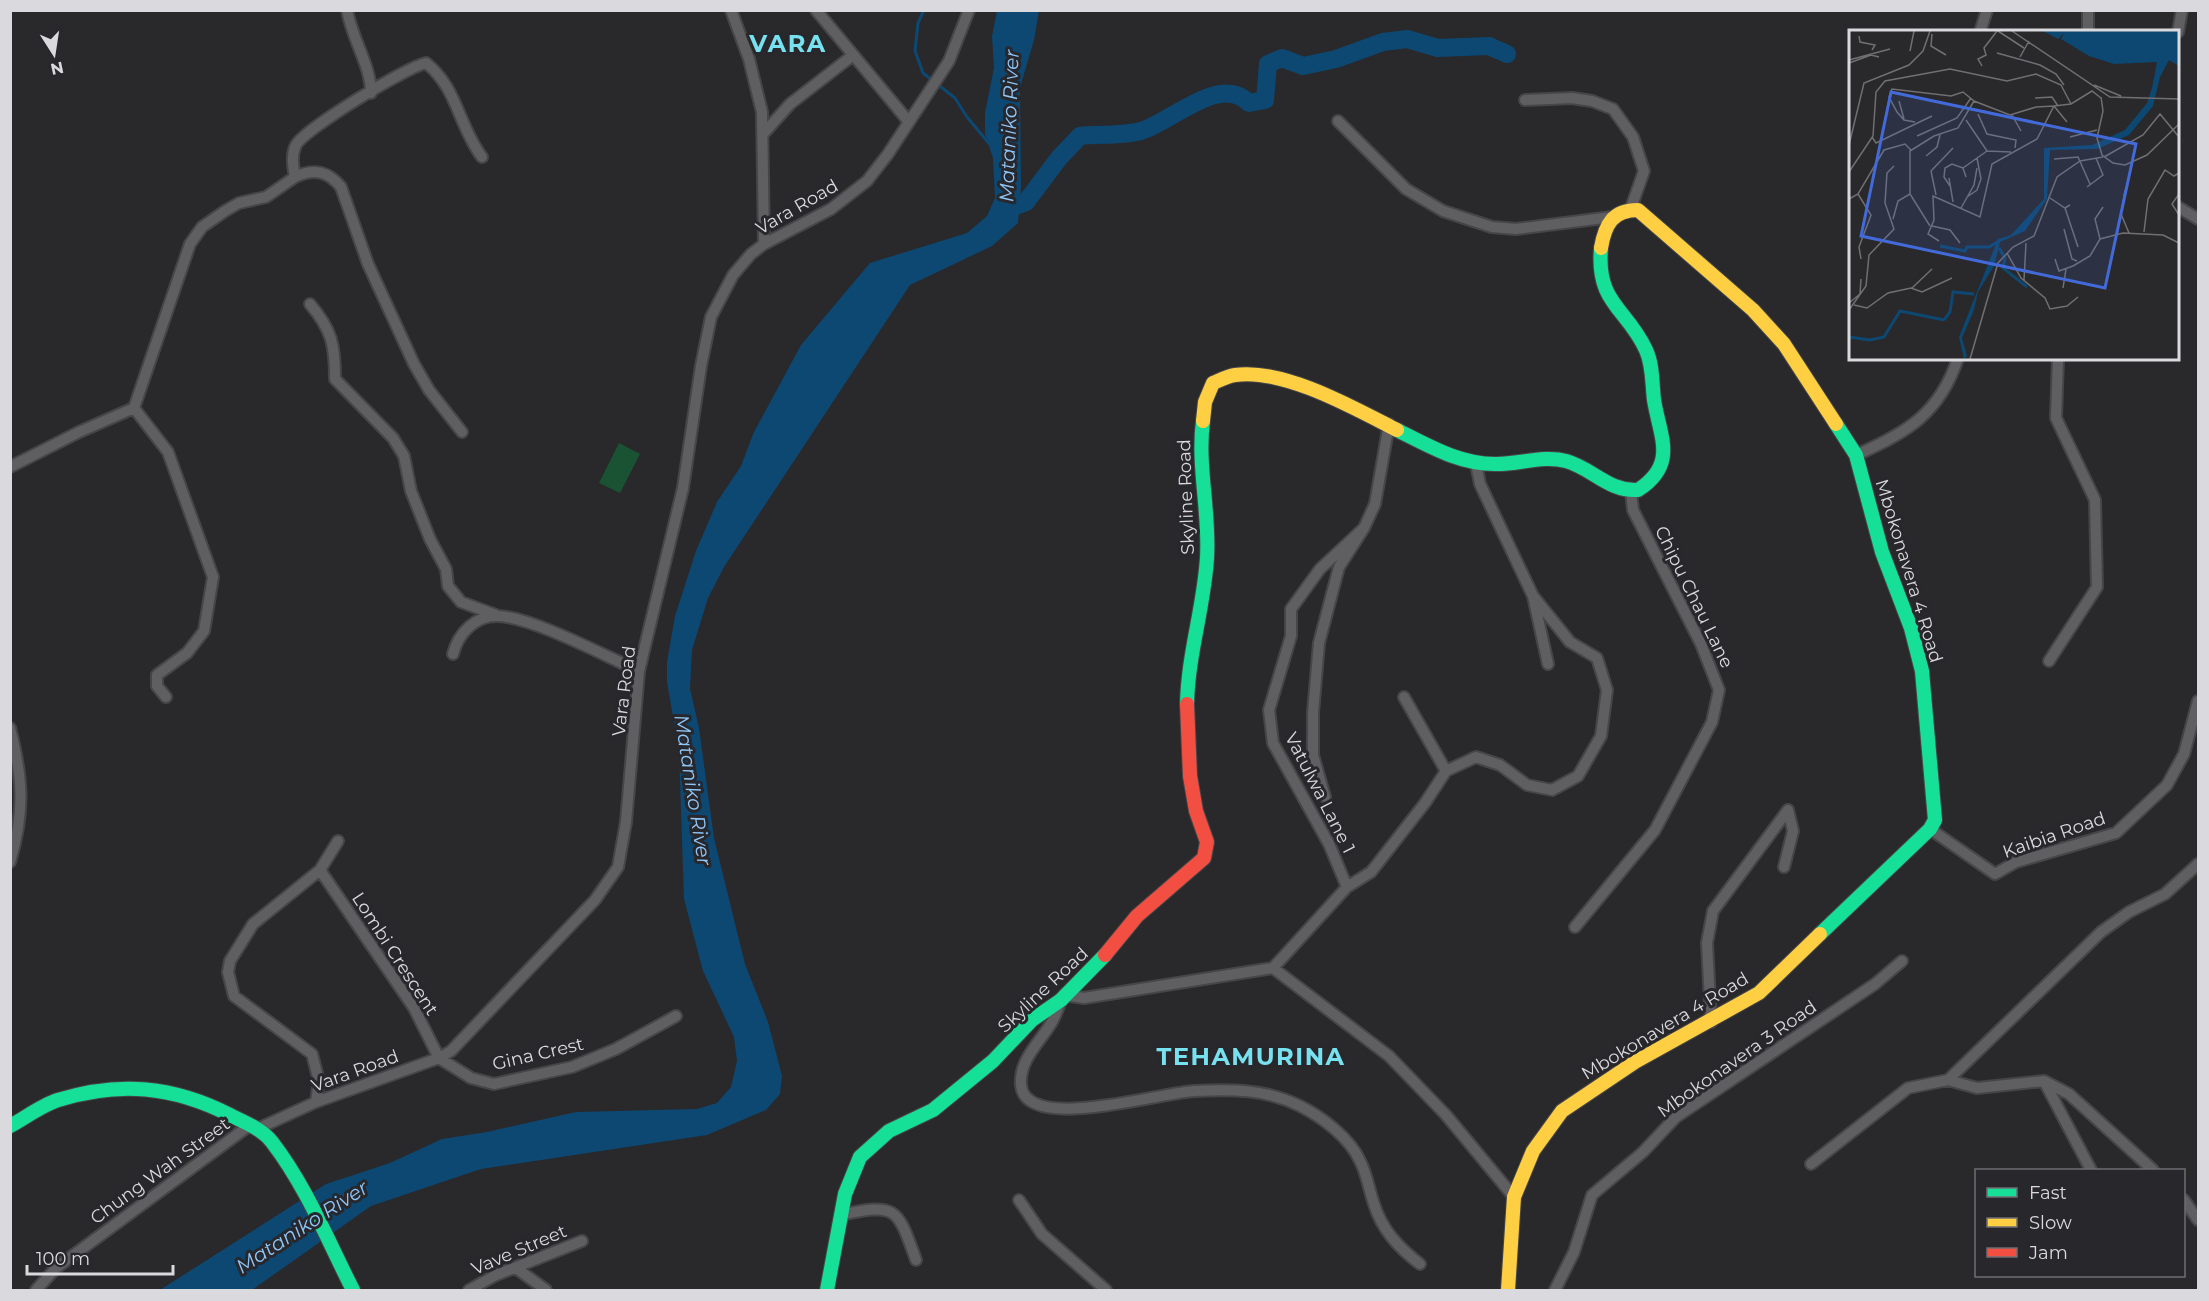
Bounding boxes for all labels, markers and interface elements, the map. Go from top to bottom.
north arrow [24,24,84,84]
district label: VARA [748,29,827,58]
inset map [1849,30,2179,360]
water label: Mataniko River [994,48,1024,203]
text: N [49,58,65,79]
street label: Vara Road [752,175,842,239]
street label: Skyline Road [1173,439,1199,555]
street label: Mbokonavera 4 Road [1871,477,1947,665]
street label: Chipu Chau Lane [1650,522,1738,672]
street label: Vara Road [608,644,640,738]
water label: Mataniko River [669,713,717,868]
street label: Vatulwa Lane 1 [1280,729,1360,857]
street label: Kaibia Road [2000,807,2108,863]
street label: Lombi Crescent [347,888,443,1020]
street label: Skyline Road [993,943,1093,1037]
street label: Mbokonavera 4 Road [1578,967,1752,1085]
street label: Mbokonavera 3 Road [1653,996,1821,1122]
street label: Gina Crest [490,1033,586,1075]
district label: TEHAMURINA [1157,1042,1345,1071]
street label: Vara Road [308,1045,402,1097]
street label: Chung Wah Street [86,1113,234,1229]
legend [1975,1169,2185,1277]
water label: Mataniko River [231,1175,373,1279]
text: Fast [2029,1182,2067,1204]
text: Slow [2029,1212,2072,1234]
street label: Vave Street [468,1220,570,1280]
scale bar [27,1238,172,1276]
text: Jam [2028,1242,2068,1264]
text: 100 m [36,1248,90,1270]

